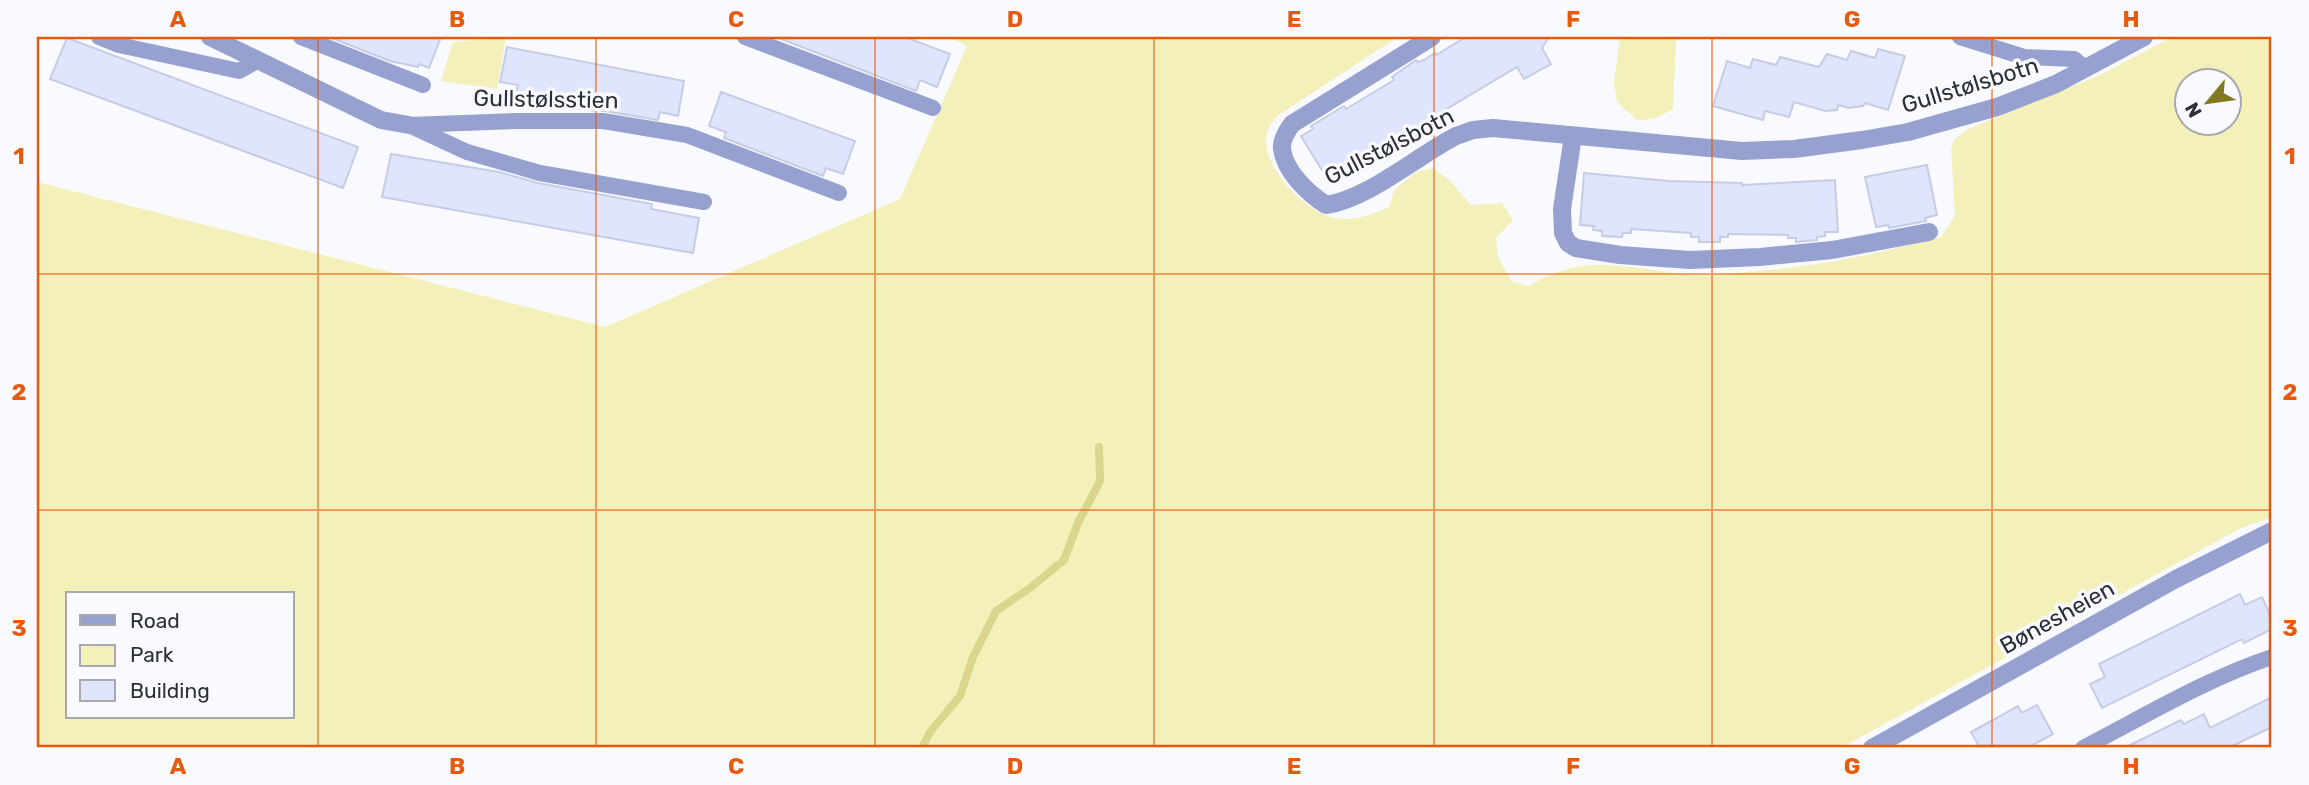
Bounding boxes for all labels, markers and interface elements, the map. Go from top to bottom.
text: A [170,5,187,33]
text: B [449,5,465,33]
text: C [728,5,744,33]
text: D [1007,5,1023,33]
text: E [1287,5,1301,33]
text: F [1566,5,1580,33]
text: G [1844,5,1860,33]
text: H [2122,5,2140,33]
street label: Gullstølsbotn [1898,51,2042,119]
north arrow [2172,66,2242,136]
street label: Gullstølsstien [473,84,619,114]
text: N [2180,98,2207,122]
street label: Gullstølsbotn [1320,101,1458,191]
text: 1 [13,142,25,170]
text: 1 [2284,142,2296,170]
text: 2 [12,378,26,406]
text: 2 [2283,378,2297,406]
street label: Bønesheien [1995,574,2119,660]
legend [66,592,294,718]
text: Road [130,608,180,633]
text: 3 [11,614,27,642]
text: 3 [2282,614,2298,642]
text: Park [130,642,174,667]
text: Building [130,678,210,703]
text: A [170,752,187,780]
text: B [449,752,465,780]
text: C [728,752,744,780]
text: D [1007,752,1023,780]
text: E [1287,752,1301,780]
text: F [1566,752,1580,780]
text: G [1844,752,1860,780]
text: H [2122,752,2140,780]

